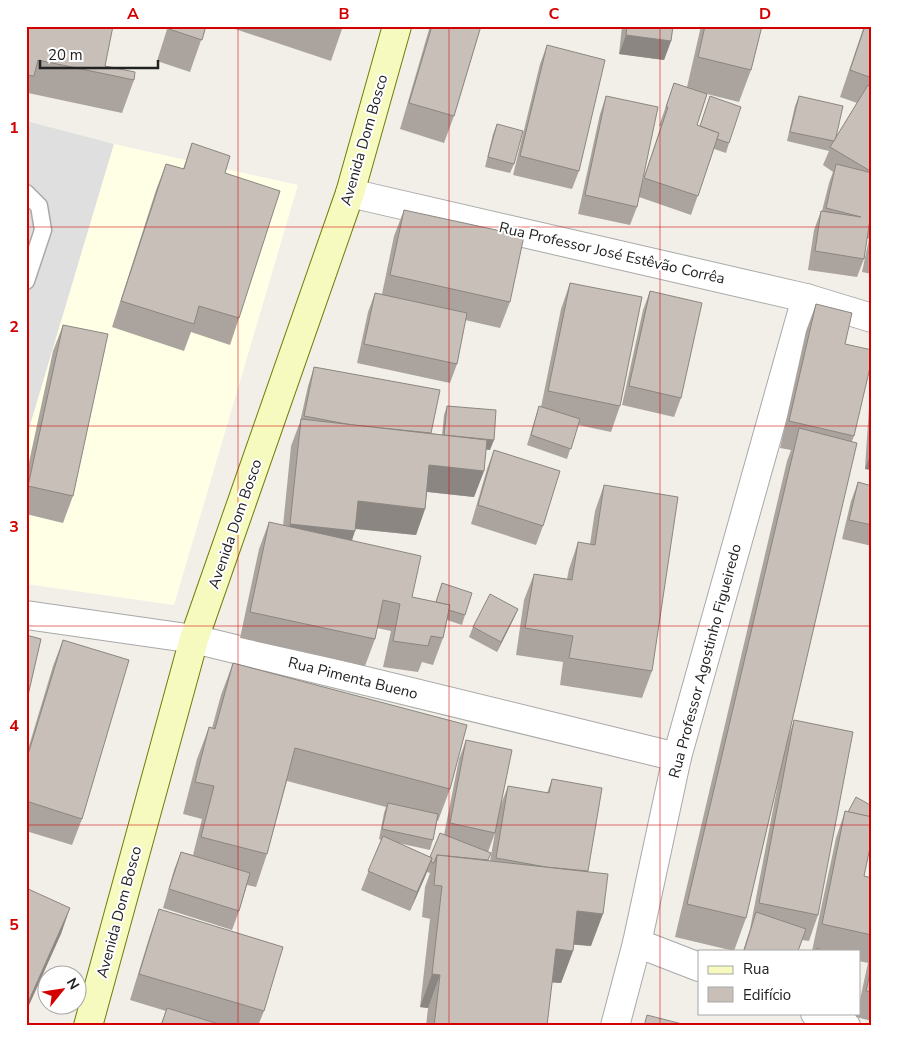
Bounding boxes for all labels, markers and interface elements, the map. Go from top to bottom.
text: A [127,3,139,25]
text: B [338,3,350,25]
text: C [549,3,560,25]
text: D [759,3,771,25]
scale bar [40,38,158,70]
text: 20 m [48,45,83,65]
street label: Avenida Dom Bosco [336,72,392,208]
text: 1 [9,117,19,139]
street label: Rua Professor José Estêvão Corrêa [497,217,727,289]
text: 2 [9,316,19,338]
street label: Avenida Dom Bosco [203,457,267,591]
text: 3 [9,516,19,538]
street label: Rua Professor Agostinho Figueiredo [664,542,746,780]
street label: Rua Pimenta Bueno [286,652,420,704]
text: 4 [9,715,19,737]
street label: Avenida Dom Bosco [92,844,146,980]
text: 5 [9,914,19,936]
legend [698,950,860,1014]
text: Rua [743,959,769,979]
north arrow [38,964,88,1014]
text: N [62,974,84,993]
text: Edifício [743,985,791,1005]

